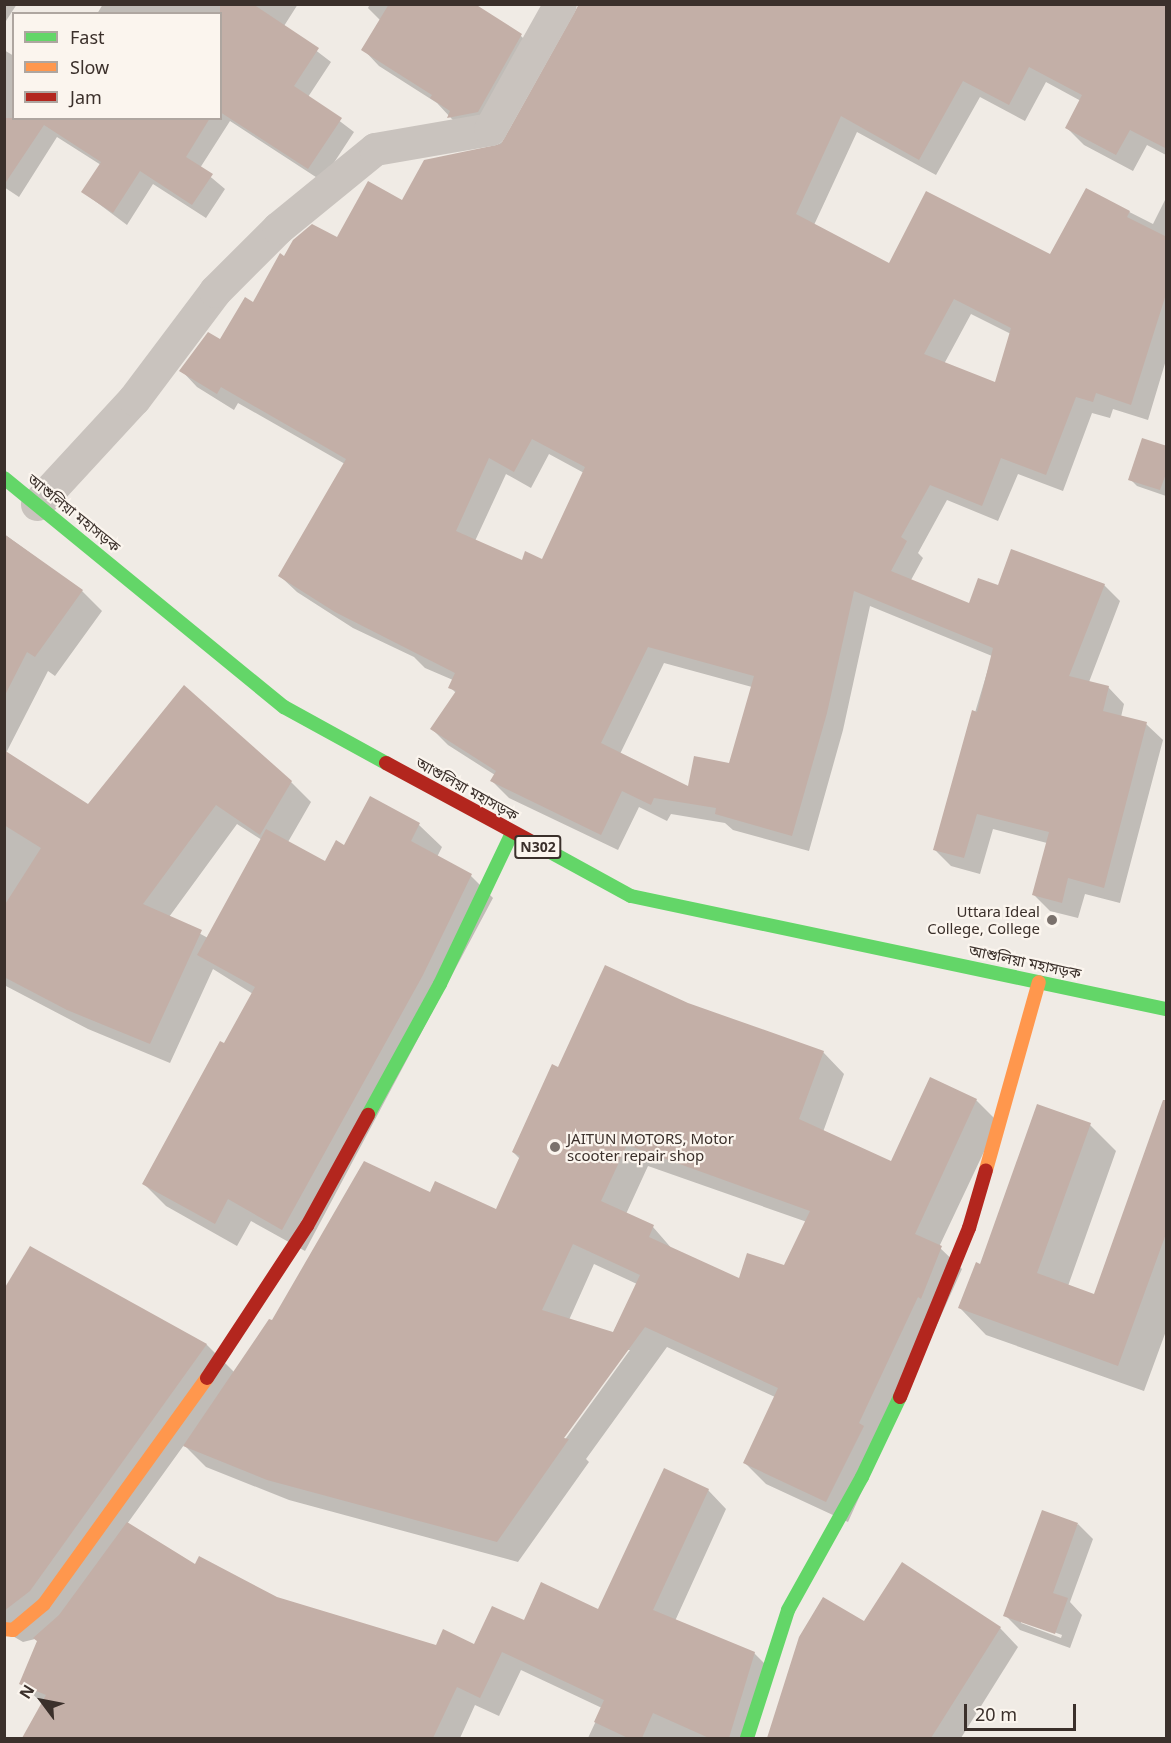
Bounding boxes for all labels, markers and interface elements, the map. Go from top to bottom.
legend [12,12,222,120]
text: Fast [70,25,105,49]
text: Slow [70,55,109,79]
text: Jam [70,85,102,109]
street label: আশুলিয়া মহাসড়ক [24,470,124,556]
street label: আশুলিয়া মহাসড়ক [413,753,521,825]
road number: N302 [514,836,562,858]
place label: Uttara Ideal College, College [927,902,1040,937]
marker: Uttara Ideal College, College [1045,913,1059,927]
street label: আশুলিয়া মহাসড়ক [967,941,1083,983]
place label: JAITUN MOTORS, Motor scooter repair shop [567,1129,734,1164]
marker: JAITUN MOTORS, Motor scooter repair shop [548,1140,562,1154]
north arrow [12,1671,72,1731]
text: N [14,1680,40,1703]
scale bar [967,1692,1080,1730]
text: 20 m [975,1702,1017,1726]

